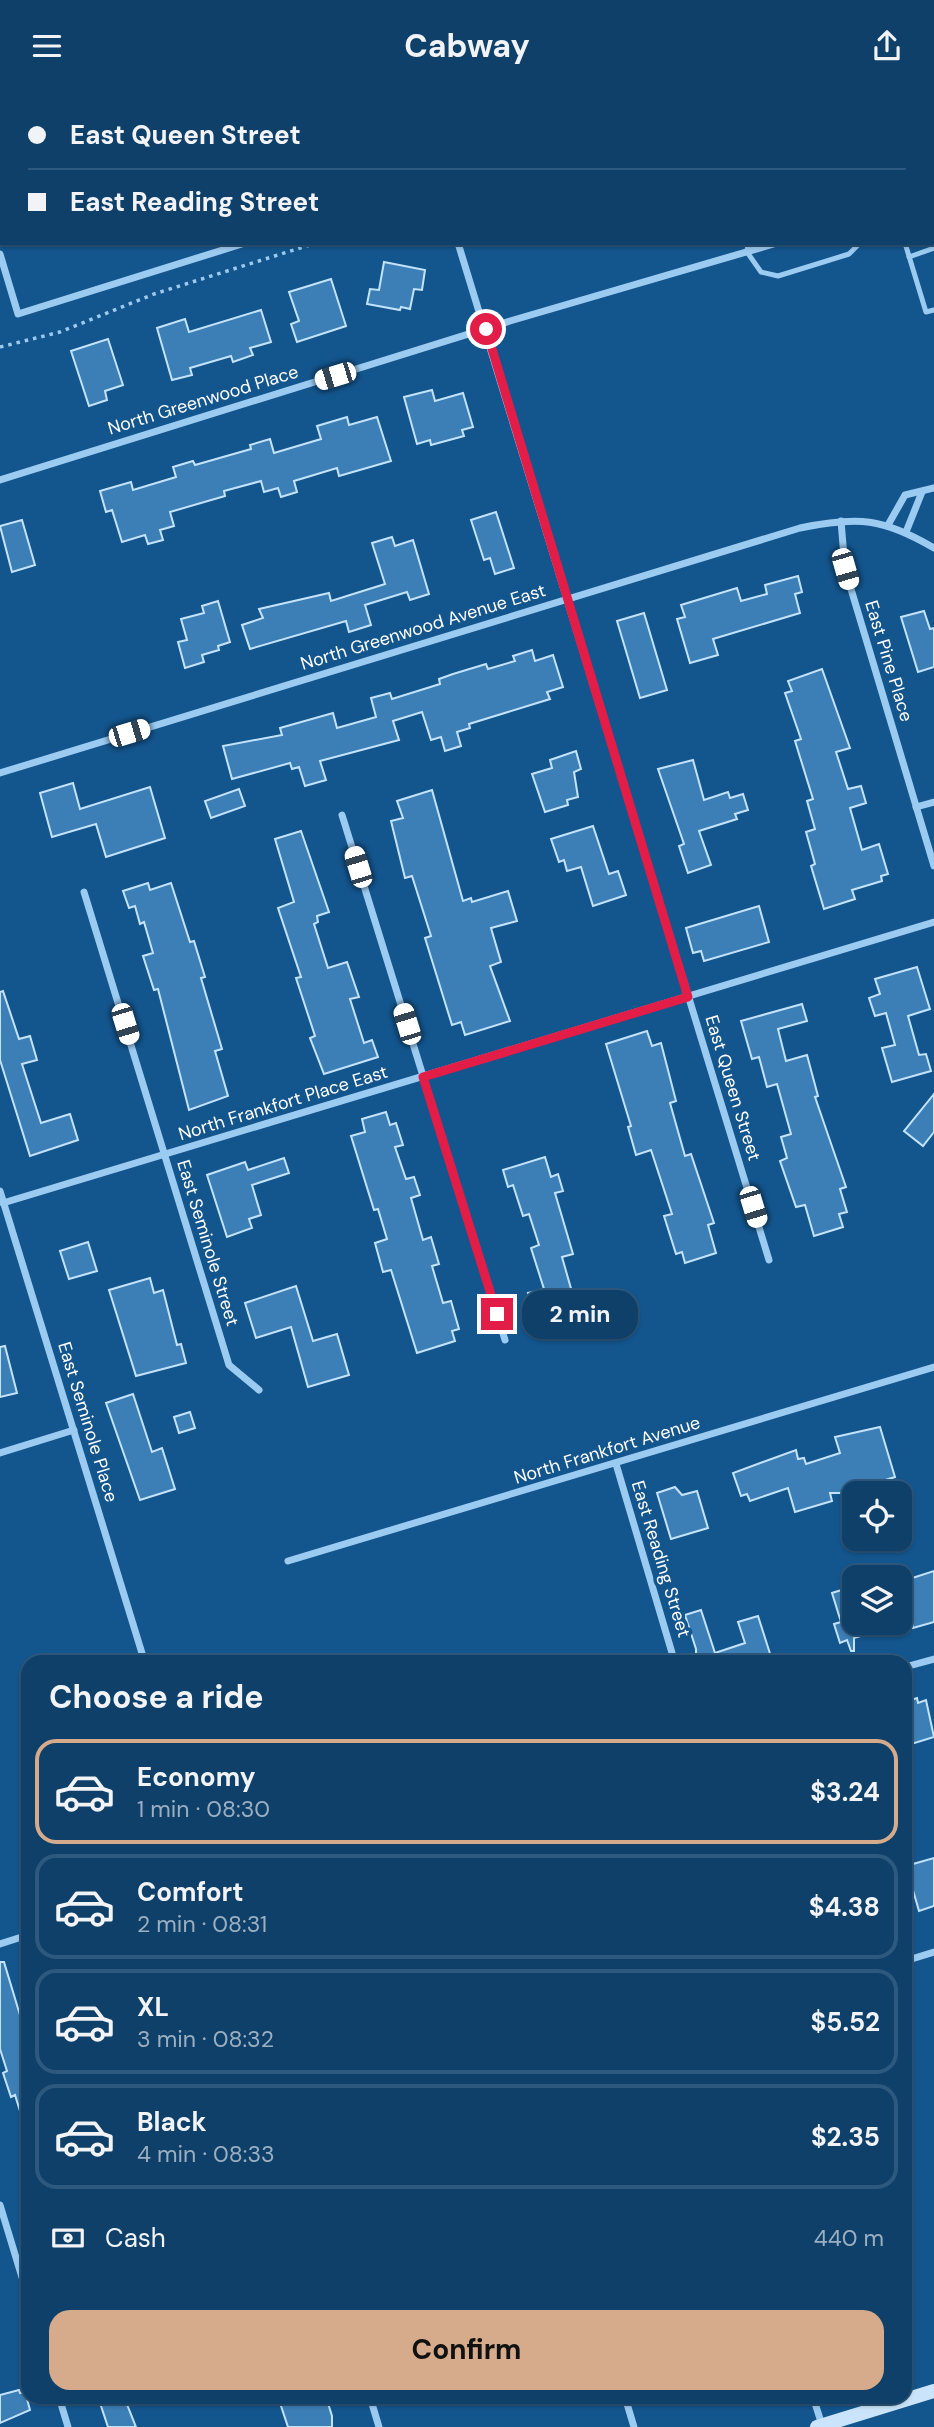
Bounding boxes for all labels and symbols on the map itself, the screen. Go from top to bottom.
route start [470,313,502,345]
street label: North Greenwood Place [105,360,301,440]
car [312,360,359,392]
car [830,546,861,592]
street label: North Greenwood Avenue East [297,578,549,676]
street label: East Pine Place [859,598,919,724]
car [106,717,153,749]
car [342,844,375,890]
car [109,1001,142,1047]
car [391,1001,424,1047]
street label: East Queen Street [699,1012,767,1164]
street label: North Frankfort Place East [175,1060,391,1146]
street label: East Seminole Street [171,1157,245,1329]
car [737,1184,770,1230]
callout: 2 min [522,1289,637,1339]
route end [481,1298,513,1330]
street label: East Seminole Place [52,1339,124,1505]
street label: North Frankfort Avenue [511,1410,703,1490]
street label: East Reading Street [626,1478,696,1640]

